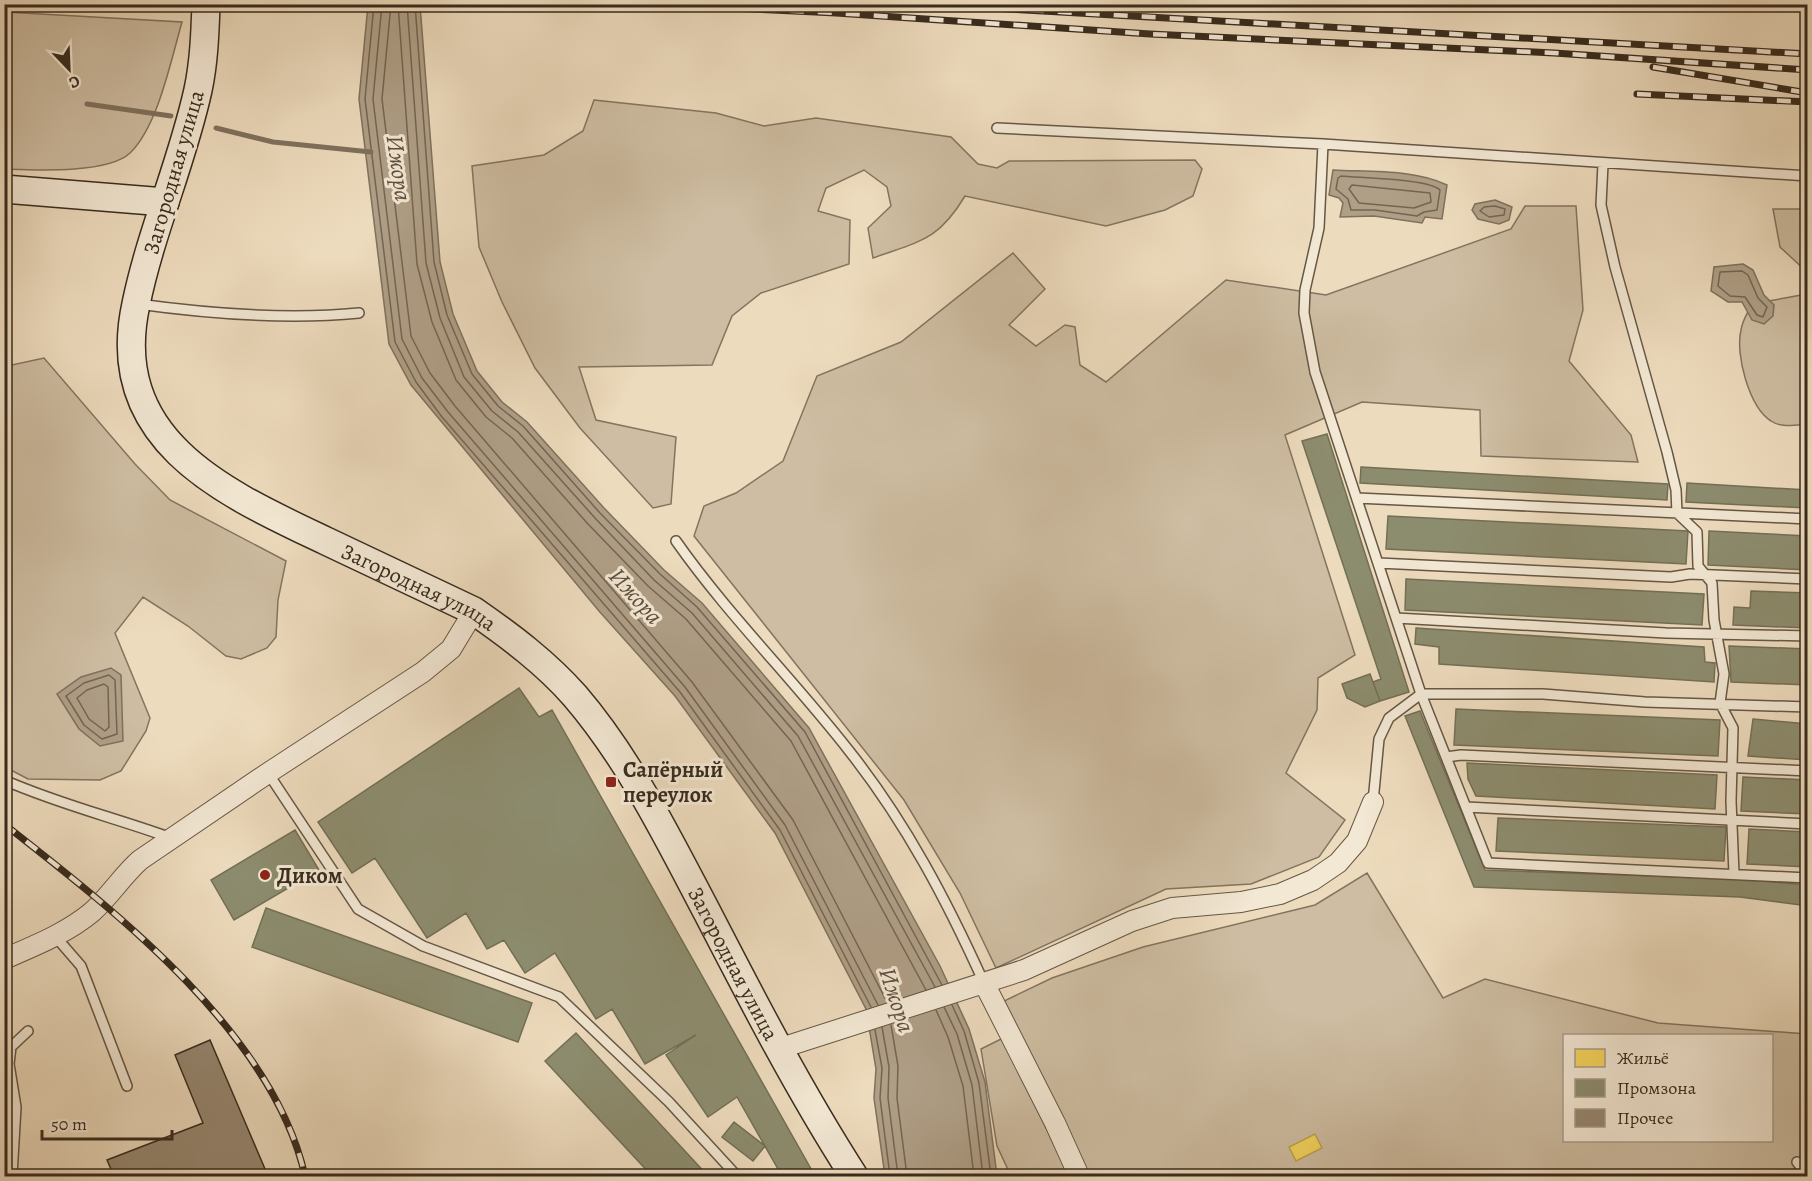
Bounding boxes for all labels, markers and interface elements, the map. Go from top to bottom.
north arrow [39,39,99,99]
text: С [66,70,83,94]
street label: Загородная улица [136,86,212,258]
water label: Ижора [379,133,419,203]
street label: Загородная улица [336,537,503,639]
water label: Ижора [602,561,670,631]
place label: Сапёрный переулок [623,755,723,810]
marker: Сапёрный переулок [604,775,618,789]
place label: Диком [277,861,343,891]
marker: Диком [258,868,272,882]
street label: Загородная улица [680,882,786,1047]
water label: Ижора [872,963,922,1037]
legend [1563,1034,1773,1142]
text: Жильё [1617,1046,1669,1070]
text: Промзона [1617,1076,1697,1100]
scale bar [42,1103,172,1141]
text: Прочее [1617,1106,1673,1130]
text: 50 m [51,1112,87,1136]

